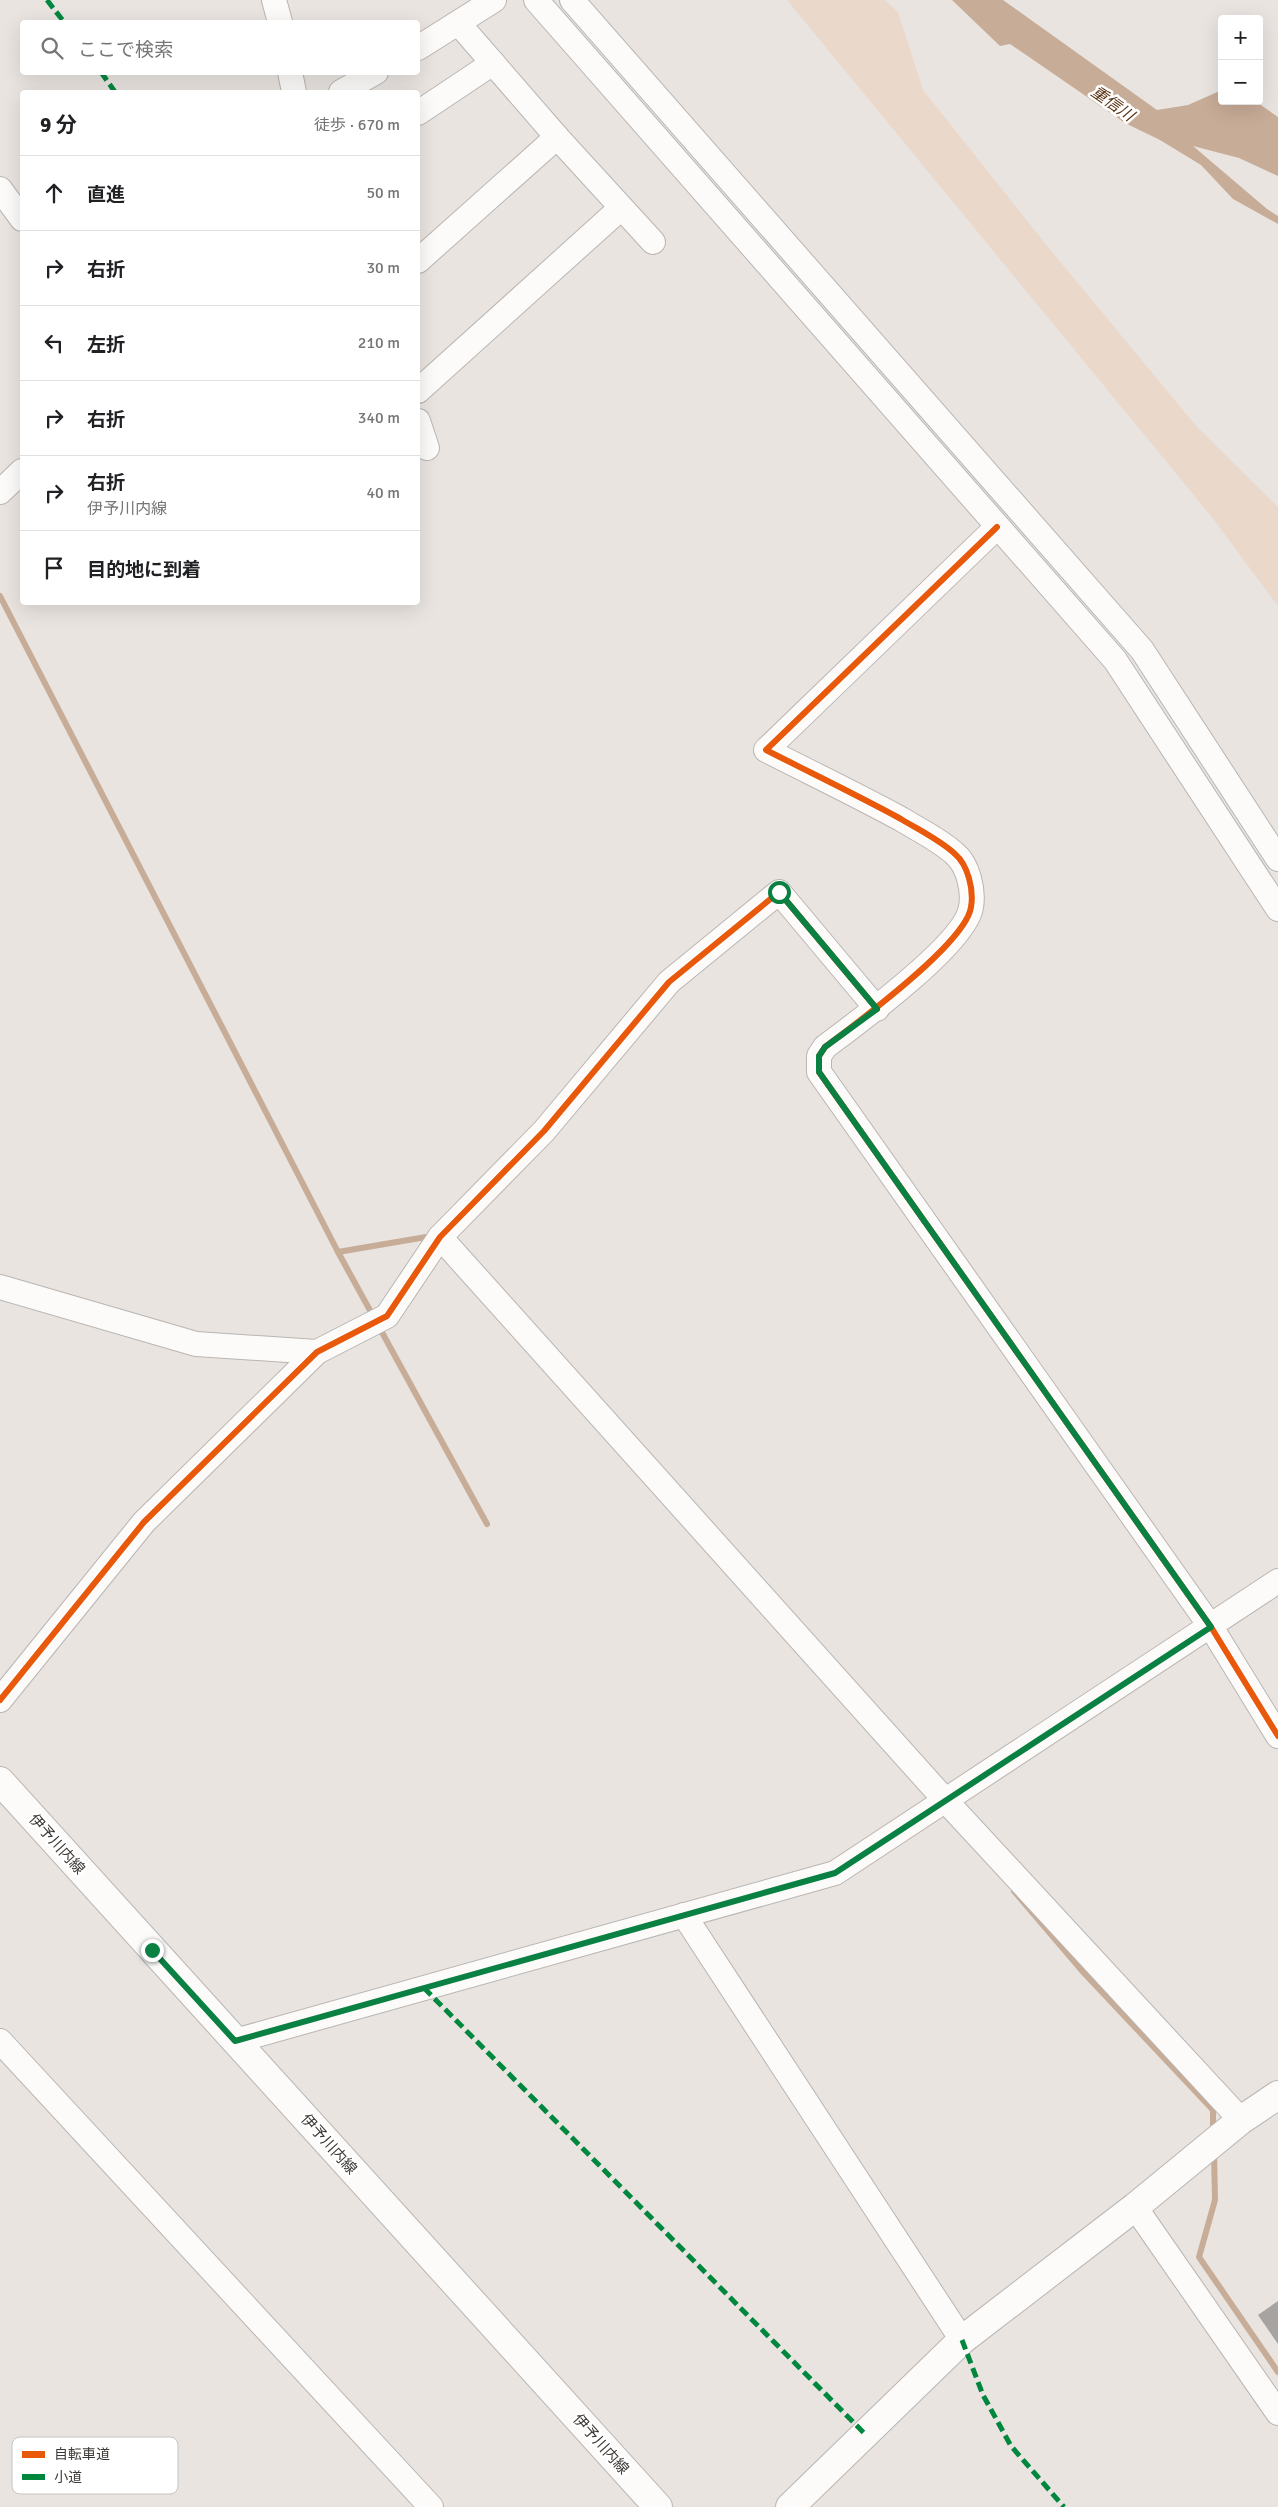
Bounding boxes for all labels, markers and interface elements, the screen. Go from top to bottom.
map controls [1218,15,1263,105]
button: + [1218,15,1263,60]
search box [20,20,420,75]
icon: search [38,34,66,62]
text: ここで検索 [78,38,173,62]
button: − [1218,60,1263,105]
water label: 重信川 [1087,82,1139,127]
text: 9 分 [40,112,77,138]
text: 徒歩 · 670 m [314,115,400,135]
icon: ahead [40,179,68,207]
text: 直進 [87,183,125,207]
text: 50 m [366,183,400,203]
icon: right [40,254,68,282]
text: 右折 [87,258,125,282]
text: 30 m [366,258,400,278]
icon: left [40,329,68,357]
text: 左折 [87,333,125,357]
text: 210 m [358,333,400,353]
icon: right [40,404,68,432]
text: 右折 [87,408,125,432]
text: 340 m [358,408,400,428]
text: 右折 [87,471,125,495]
icon: right [40,479,68,507]
text: 40 m [366,483,400,503]
text: 伊予川内線 [87,499,167,519]
icon: arrive [40,554,68,582]
text: 目的地に到着 [87,558,201,582]
route start [768,881,791,904]
street label: 伊予川内線 [25,1810,89,1878]
route end [141,1939,164,1962]
street label: 伊予川内線 [297,2110,361,2178]
street label: 伊予川内線 [569,2410,633,2478]
legend [12,2437,178,2494]
text: 自転車道 [54,2446,110,2463]
text: 小道 [54,2469,82,2486]

